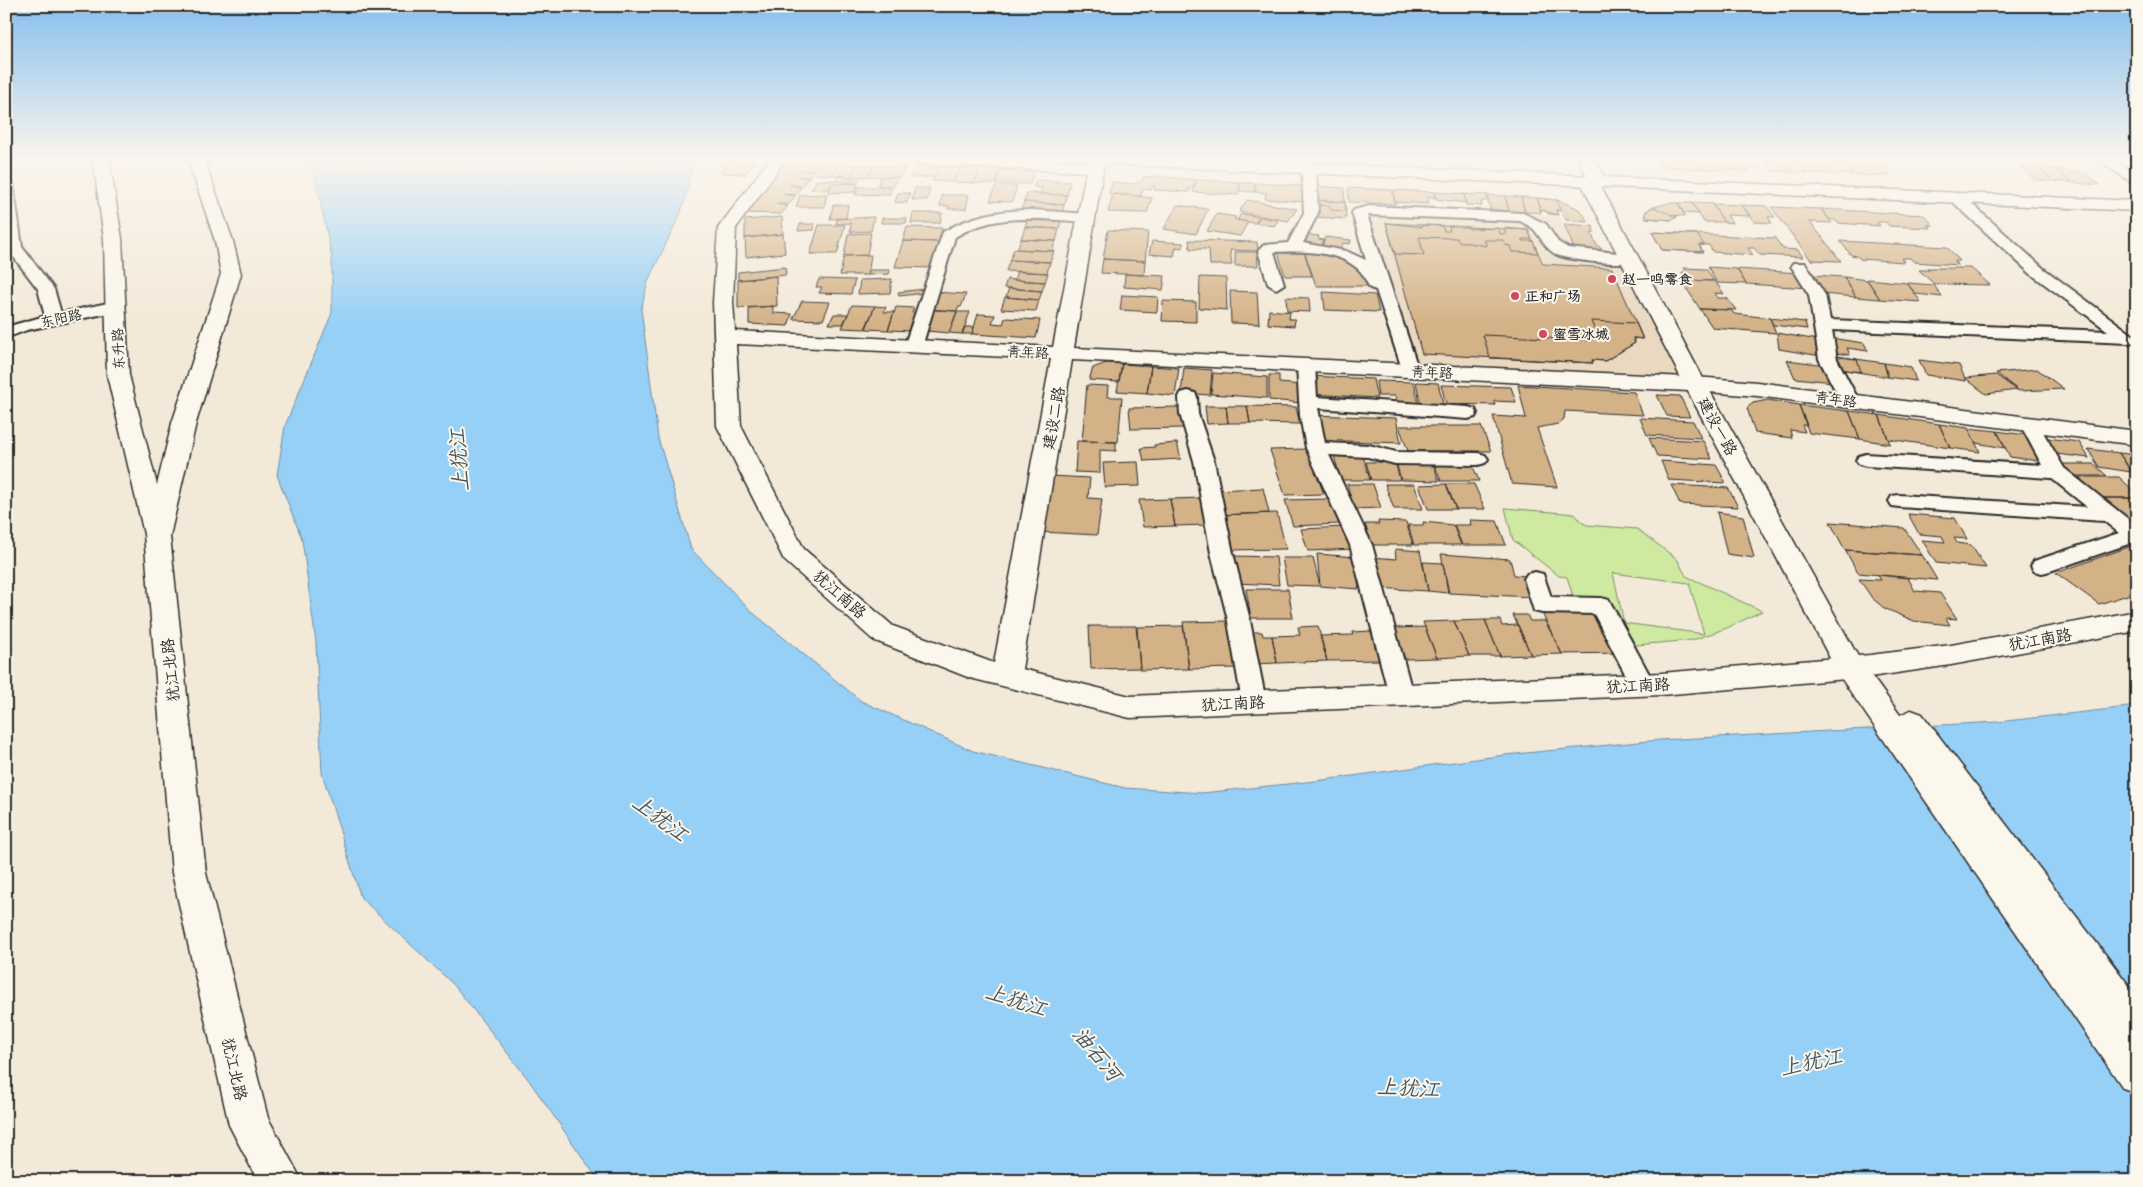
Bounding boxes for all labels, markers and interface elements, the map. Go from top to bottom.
place label: 赵一鸣零食 [1622,272,1692,290]
marker: 赵一鸣零食 [1606,273,1618,285]
place label: 正和广场 [1525,289,1581,307]
marker: 正和广场 [1509,290,1521,302]
street label: 东阳路 [39,307,84,333]
place label: 蜜雪冰城 [1553,327,1609,345]
street label: 东升路 [110,328,130,370]
marker: 蜜雪冰城 [1537,328,1549,340]
street label: 青年路 [1006,344,1049,364]
street label: 青年路 [1410,364,1453,384]
street label: 建设二路 [1040,385,1071,452]
street label: 青年路 [1814,389,1858,413]
street label: 建设一路 [1691,394,1741,460]
water label: 上犹江 [447,426,477,492]
street label: 犹江南路 [807,567,869,625]
street label: 犹江南路 [2007,626,2074,657]
street label: 犹江北路 [159,637,186,703]
street label: 犹江南路 [1606,675,1671,700]
street label: 犹江南路 [1201,693,1266,718]
water label: 上犹江 [625,791,692,850]
water label: 上犹江 [981,981,1050,1025]
water label: 油石河 [1065,1023,1126,1091]
street label: 犹江北路 [215,1036,250,1103]
water label: 上犹江 [1778,1045,1846,1084]
water label: 上犹江 [1376,1076,1441,1106]

